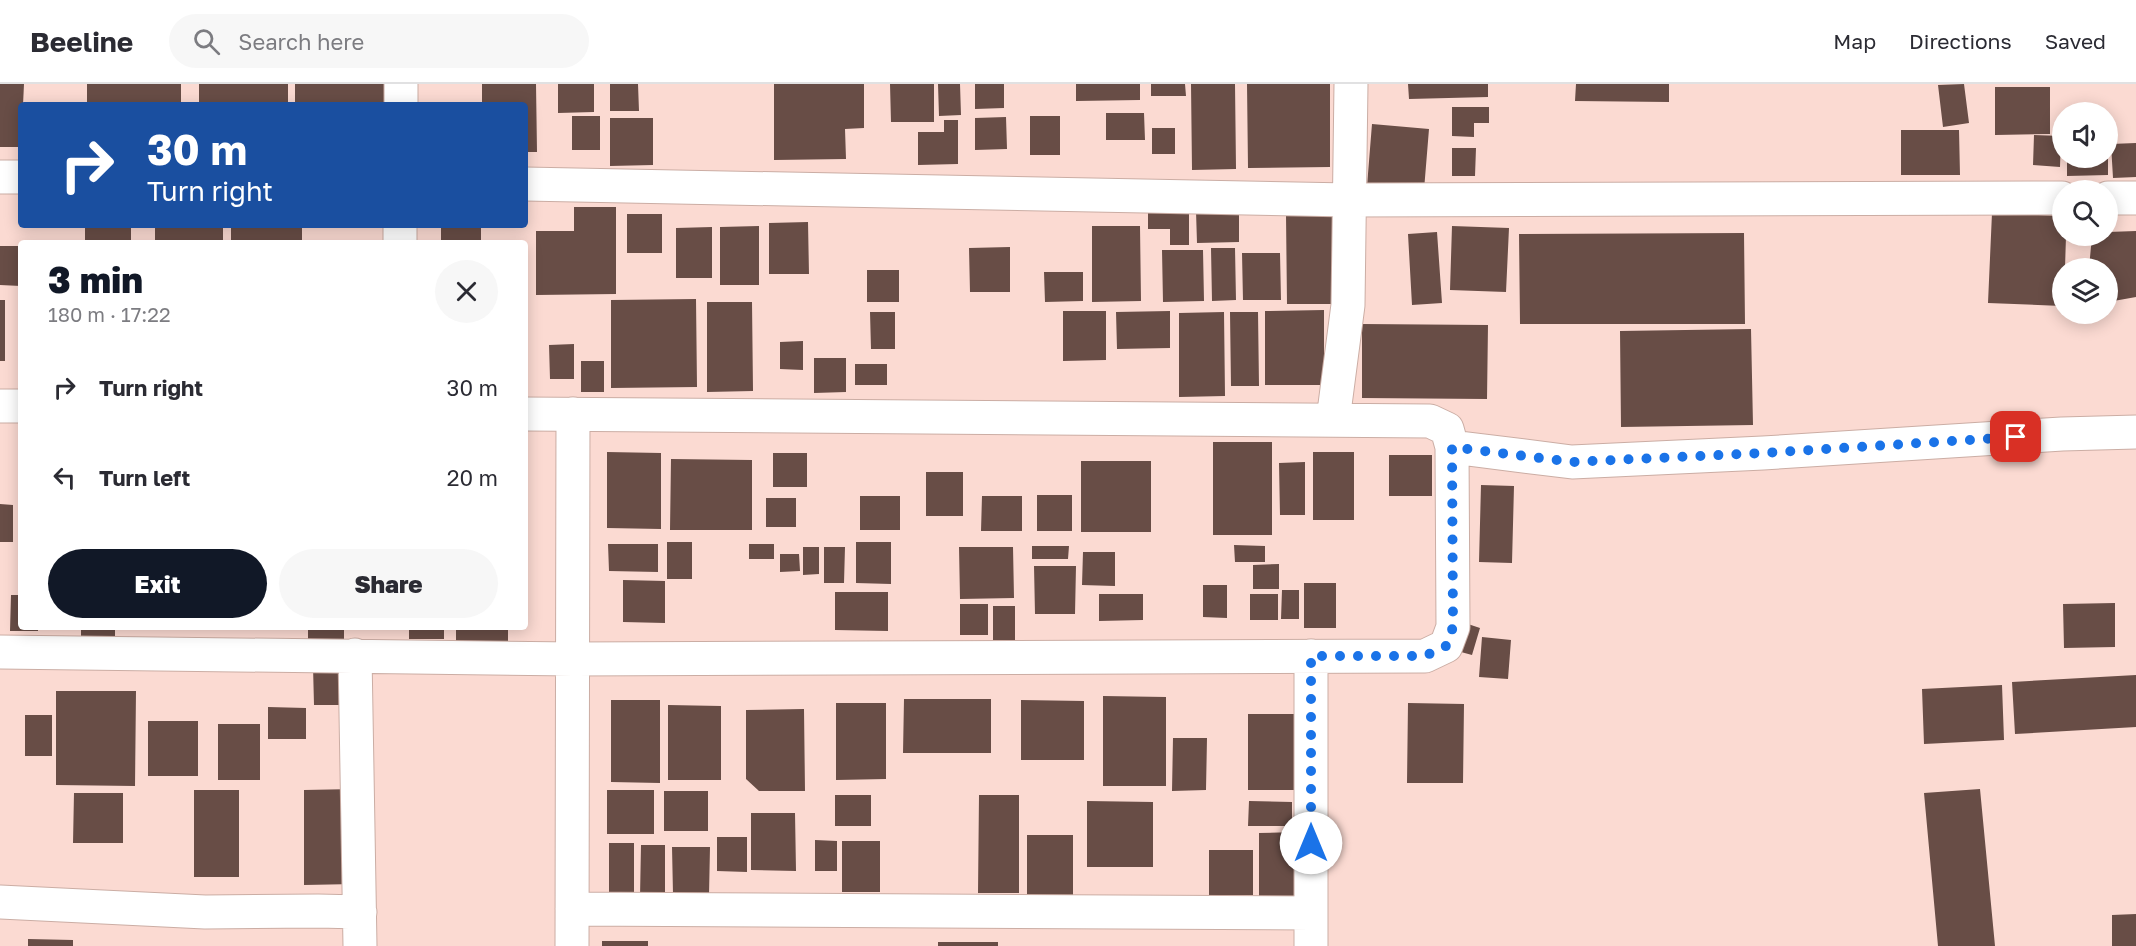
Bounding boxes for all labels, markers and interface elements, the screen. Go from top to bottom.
search box [169,14,589,68]
text: Beeline [30,25,133,58]
icon: search [190,25,223,58]
text: Search here [238,28,364,55]
text: Map [1833,28,1876,54]
text: Directions [1909,28,2012,54]
text: Saved [2045,28,2106,54]
map controls [2052,102,2118,324]
button: sound [2052,102,2118,168]
text: 30 m [147,124,247,174]
icon: right [48,126,126,204]
text: Turn right [147,175,273,207]
button: search [2052,180,2118,246]
text: 3 min [48,258,143,301]
button: layers [2052,258,2118,324]
button: close [435,260,498,323]
text: 180 m · 17:22 [48,302,171,326]
icon: right [48,371,81,404]
text: Turn right [99,374,203,401]
text: 30 m [447,374,498,401]
pin [1990,411,2041,462]
icon: arrive [1999,420,2032,453]
icon: left [48,461,81,494]
text: Turn left [99,464,190,491]
text: 20 m [447,464,498,491]
button: Exit [48,549,267,618]
button: Share [279,549,498,618]
position arrow [1279,811,1343,875]

